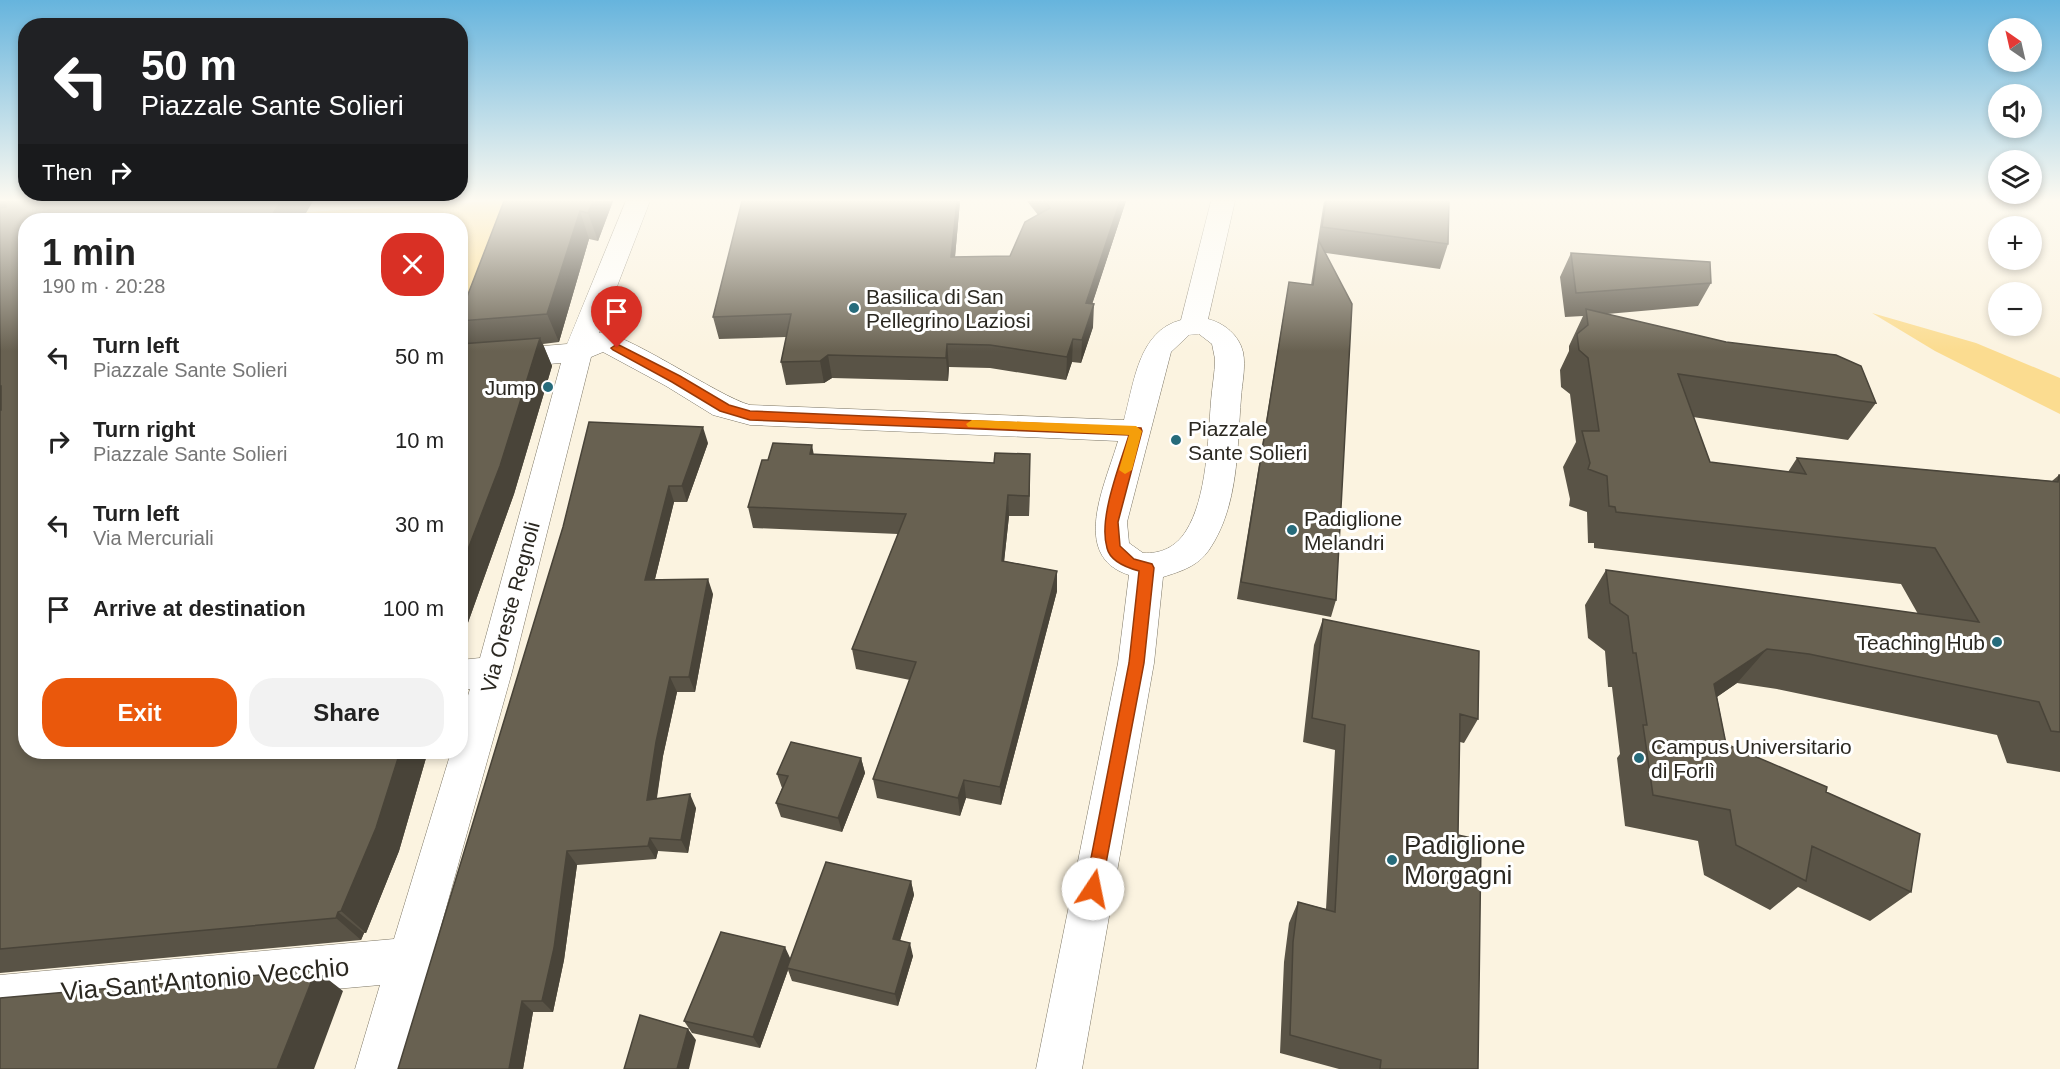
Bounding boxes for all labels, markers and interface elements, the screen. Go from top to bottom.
north arrow [1988,18,2042,72]
map controls [1988,18,2042,336]
icon: left [42,42,120,120]
text: 50 m [141,42,237,89]
button: sound [1988,84,2042,138]
text: Piazzale Sante Solieri [141,91,404,121]
button: layers [1988,150,2042,204]
icon: right [104,156,137,189]
text: Then [42,160,92,185]
button: + [1988,216,2042,270]
text: 1 min [42,232,136,273]
button: close [381,233,444,296]
text: 190 m · 20:28 [42,275,165,297]
button: − [1988,282,2042,336]
place label: Basilica di San Pellegrino Laziosi [866,285,1031,332]
pin [591,286,642,348]
icon: arrive [600,295,633,328]
marker: Basilica di San Pellegrino Laziosi [847,301,861,315]
text: Turn left [93,333,179,358]
icon: left [42,341,75,374]
text: 50 m [395,344,444,369]
text: Piazzale Sante Solieri [93,359,288,381]
place label: Jump [485,376,536,399]
marker: Jump [541,380,555,394]
text: Turn right [93,417,195,442]
place label: Piazzale Sante Solieri [1188,417,1307,464]
icon: right [42,425,75,458]
text: 10 m [395,428,444,453]
marker: Piazzale Sante Solieri [1169,433,1183,447]
text: Piazzale Sante Solieri [93,443,288,465]
text: Turn left [93,501,179,526]
place label: Padiglione Melandri [1304,507,1402,554]
icon: left [42,509,75,542]
text: 30 m [395,512,444,537]
street label: Via Oreste Regnoli [476,519,544,695]
marker: Padiglione Melandri [1285,523,1299,537]
text: Via Mercuriali [93,527,214,549]
icon: arrive [42,593,75,626]
text: Arrive at destination [93,596,306,621]
text: 100 m [383,596,444,621]
place label: Teaching Hub [1857,631,1985,654]
marker: Teaching Hub [1990,635,2004,649]
button: Exit [42,678,237,747]
button: Share [249,678,444,747]
place label: Campus Universitario di Forlì [1651,735,1852,782]
marker: Campus Universitario di Forlì [1632,751,1646,765]
place label: Padiglione Morgagni [1404,830,1525,890]
marker: Padiglione Morgagni [1385,853,1399,867]
position arrow [1061,857,1125,921]
street label: Via Sant'Antonio Vecchio [60,951,350,1007]

